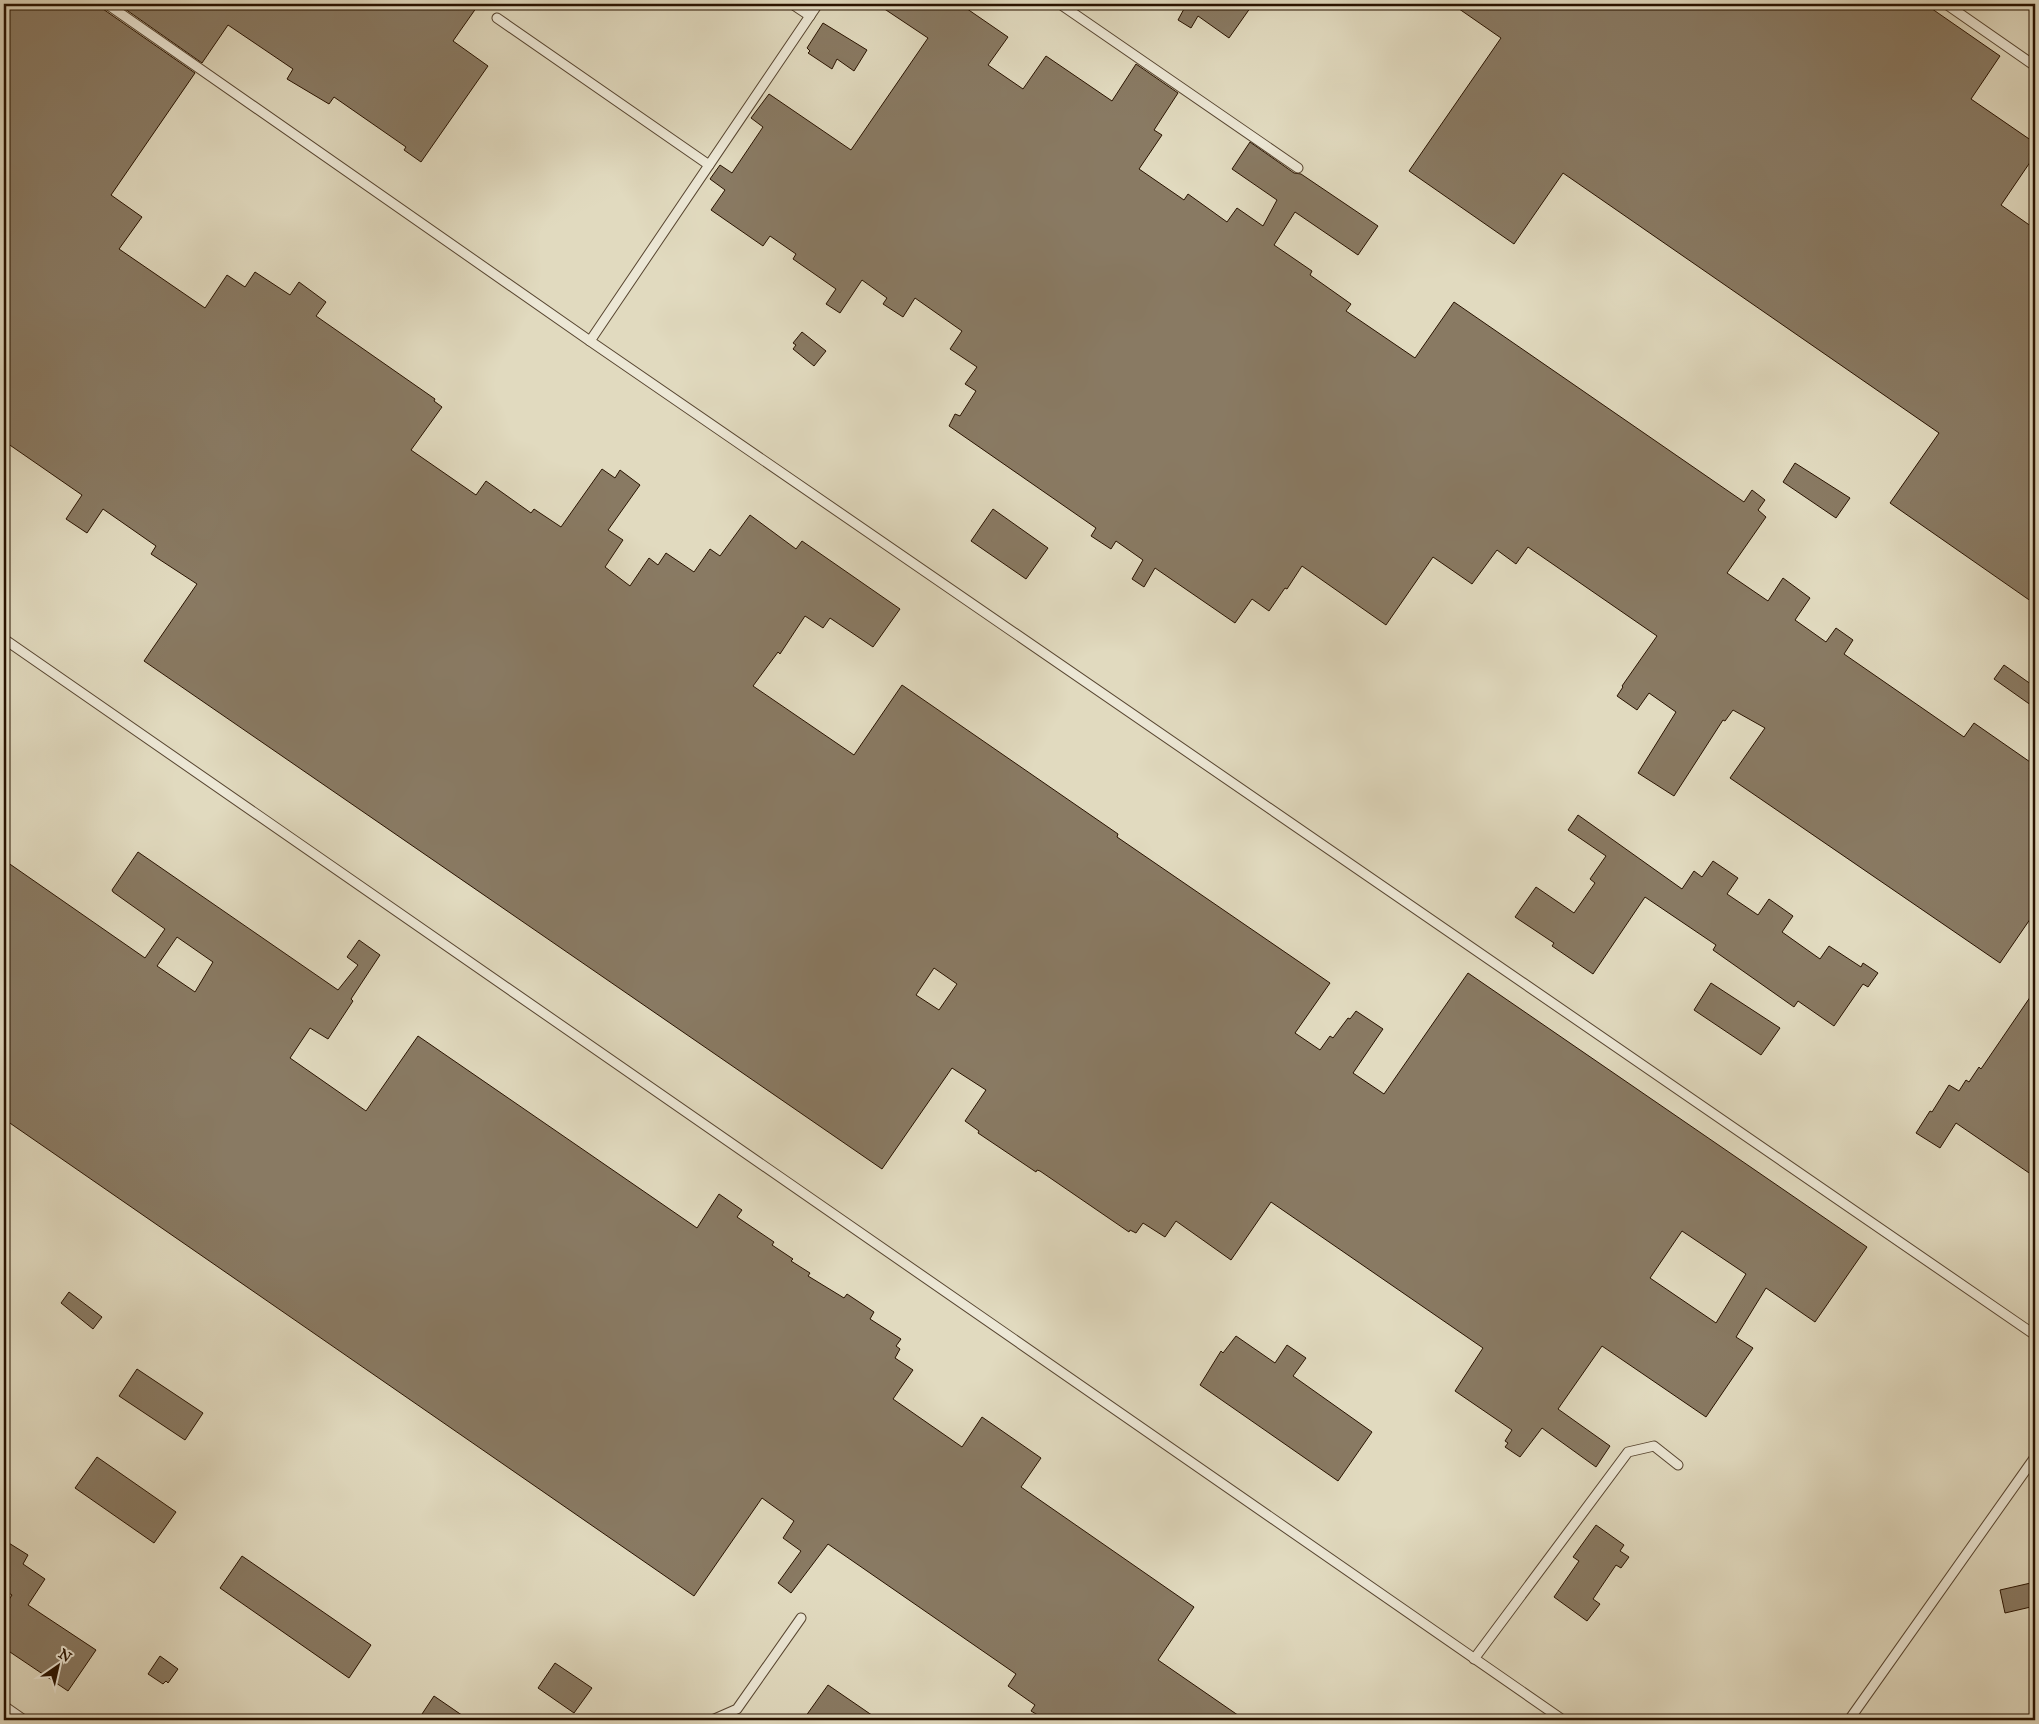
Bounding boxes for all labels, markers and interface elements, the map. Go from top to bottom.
north arrow [32,1642,82,1692]
text: N [55,1645,75,1666]

